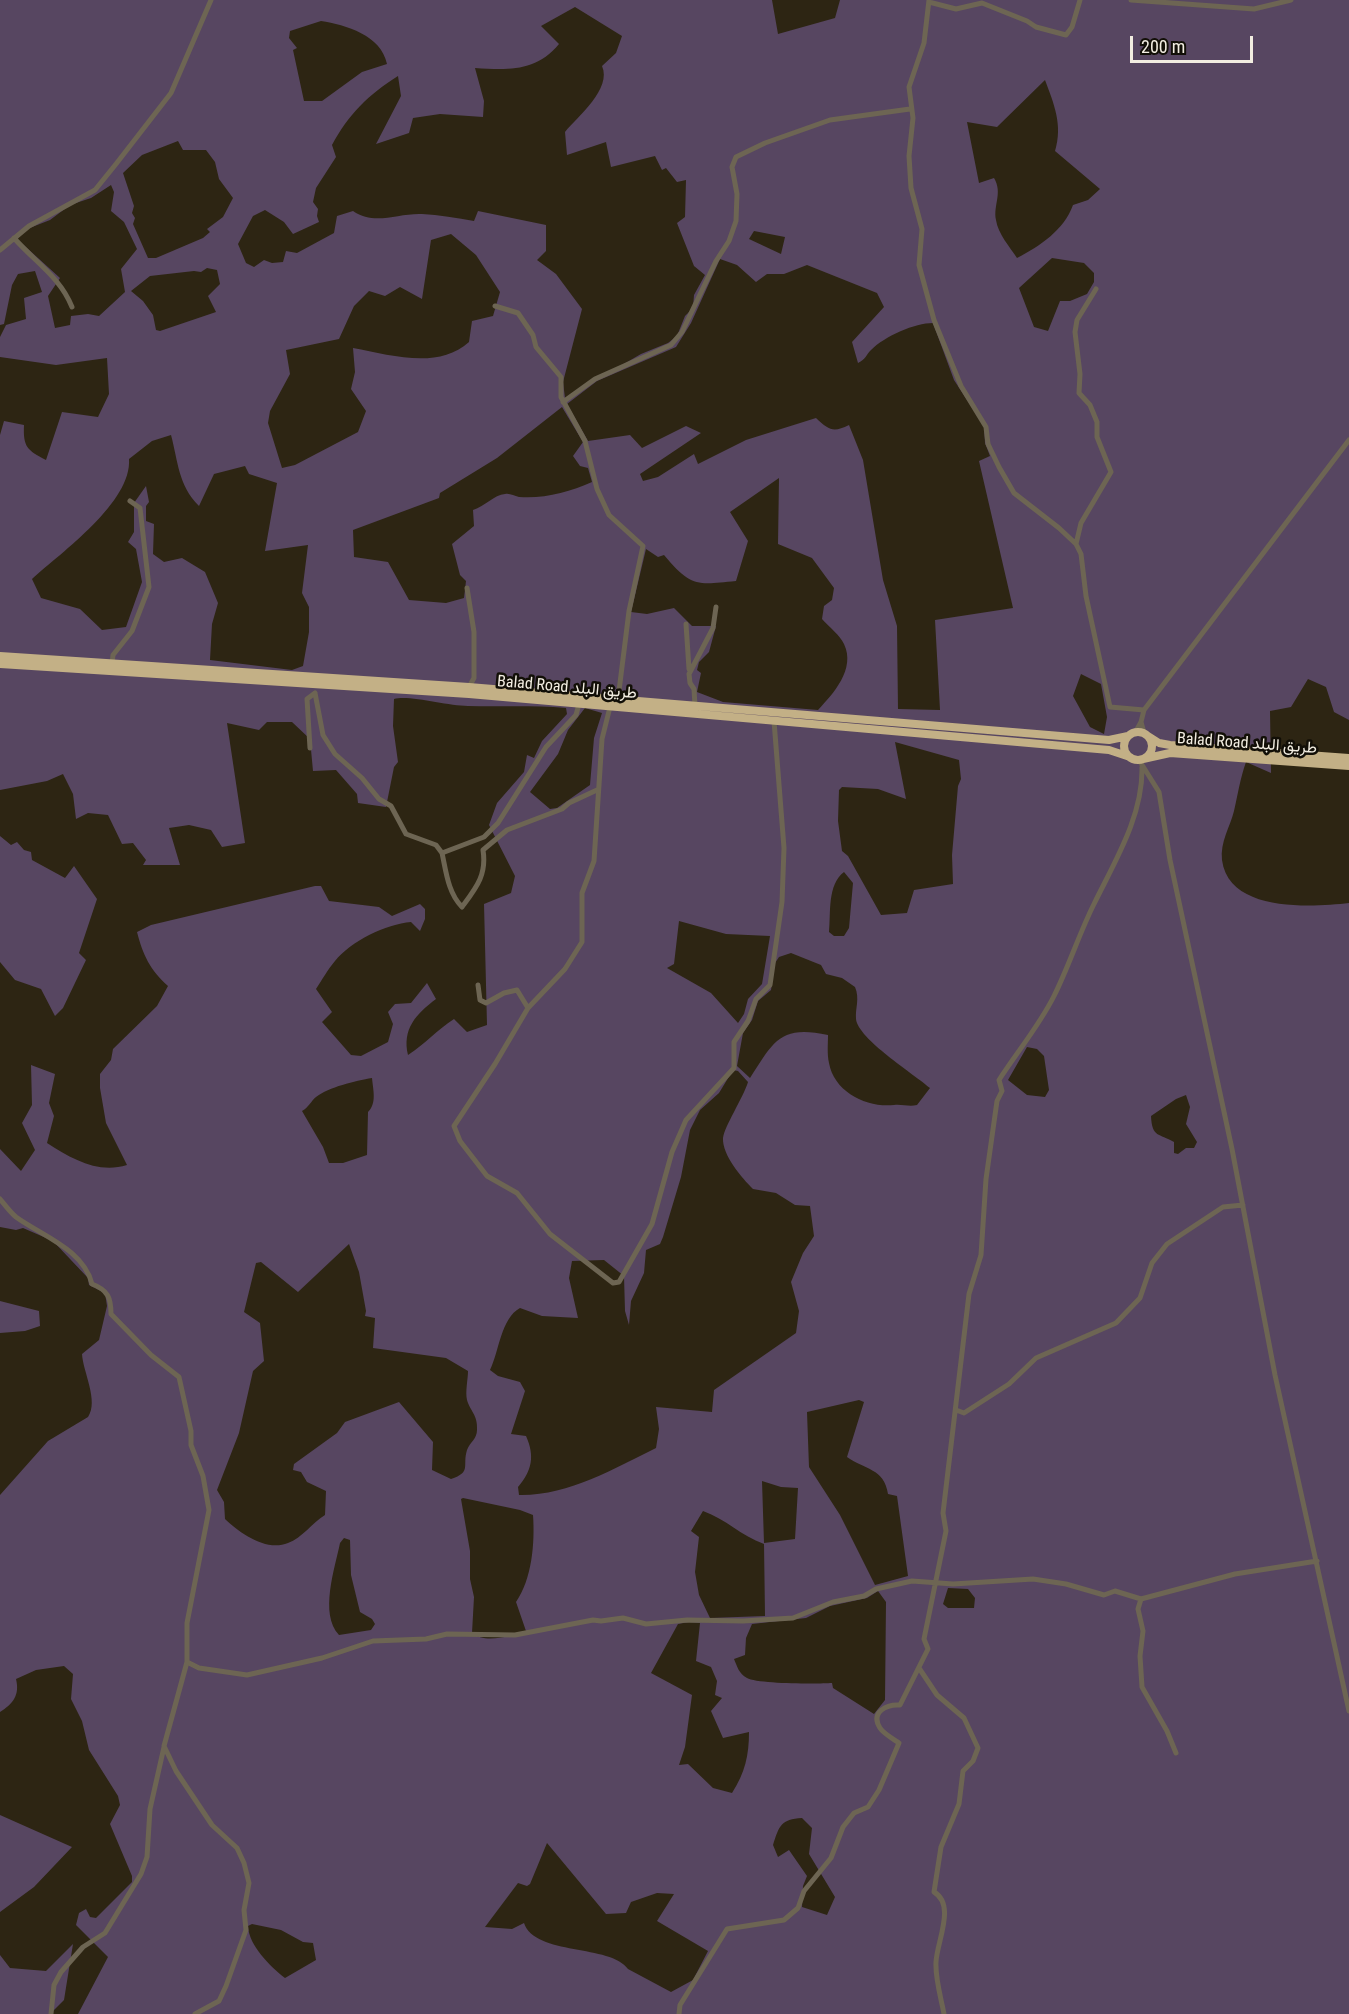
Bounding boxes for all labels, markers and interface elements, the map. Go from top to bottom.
scale bar [1133,24,1256,62]
text: 200 m [1141,36,1185,57]
street label: Balad Road طريق البلد [496,672,638,704]
street label: Balad Road طريق البلد [1176,730,1318,758]

